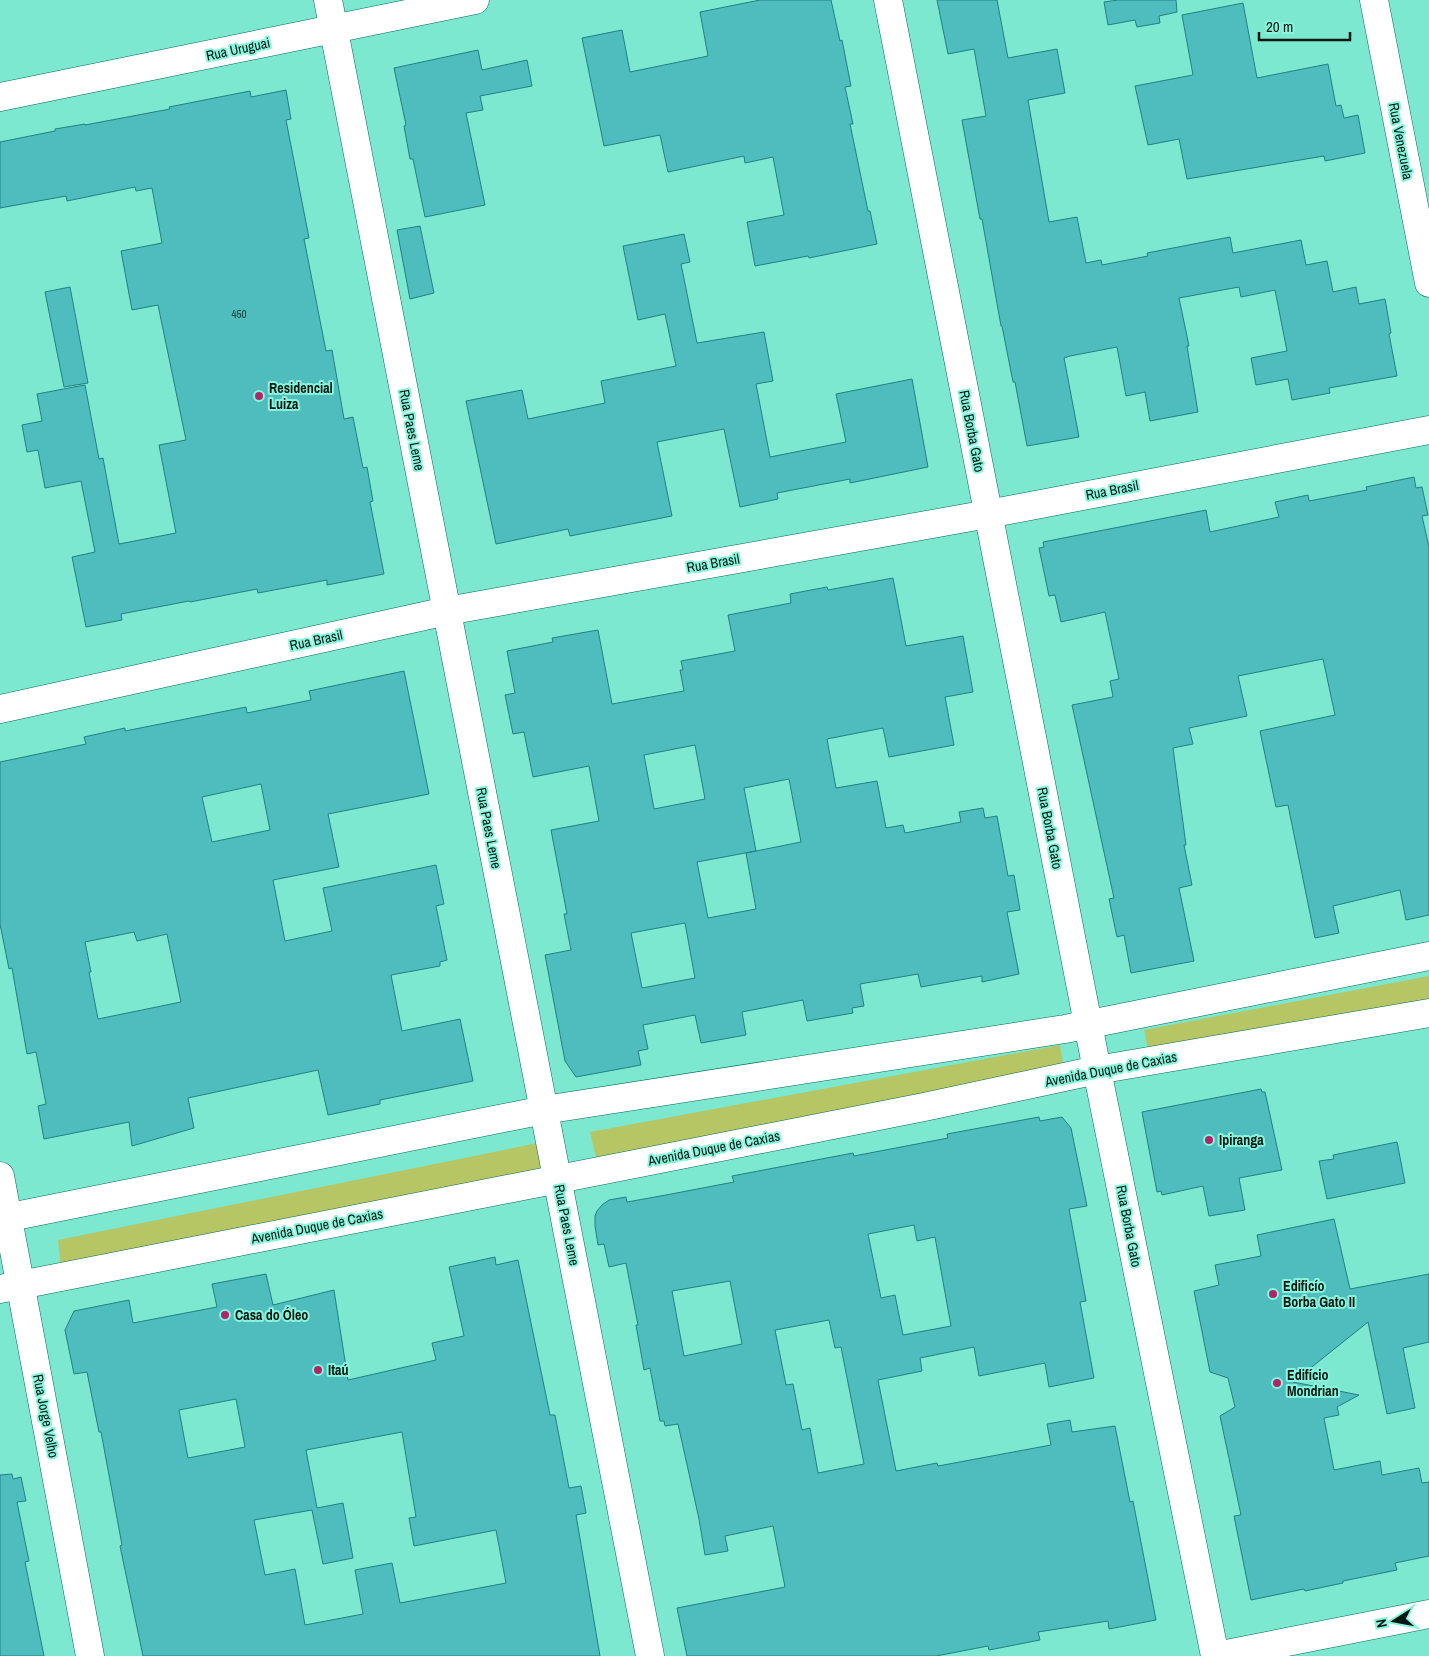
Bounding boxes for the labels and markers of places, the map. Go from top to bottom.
place label: Residencial Luiza [269,379,333,413]
marker: Residencial Luiza [253,390,265,402]
place label: Ipiranga [1219,1131,1264,1149]
marker: Ipiranga [1203,1134,1215,1146]
place label: Edificío Borba Gato II [1283,1277,1355,1311]
marker: Edificío Borba Gato II [1267,1288,1279,1300]
place label: Casa do Óleo [235,1306,308,1324]
marker: Casa do Óleo [219,1309,231,1321]
place label: Itaú [328,1361,348,1379]
marker: Itaú [312,1364,324,1376]
place label: Edifício Mondrian [1287,1366,1339,1400]
marker: Edifício Mondrian [1271,1377,1283,1389]

